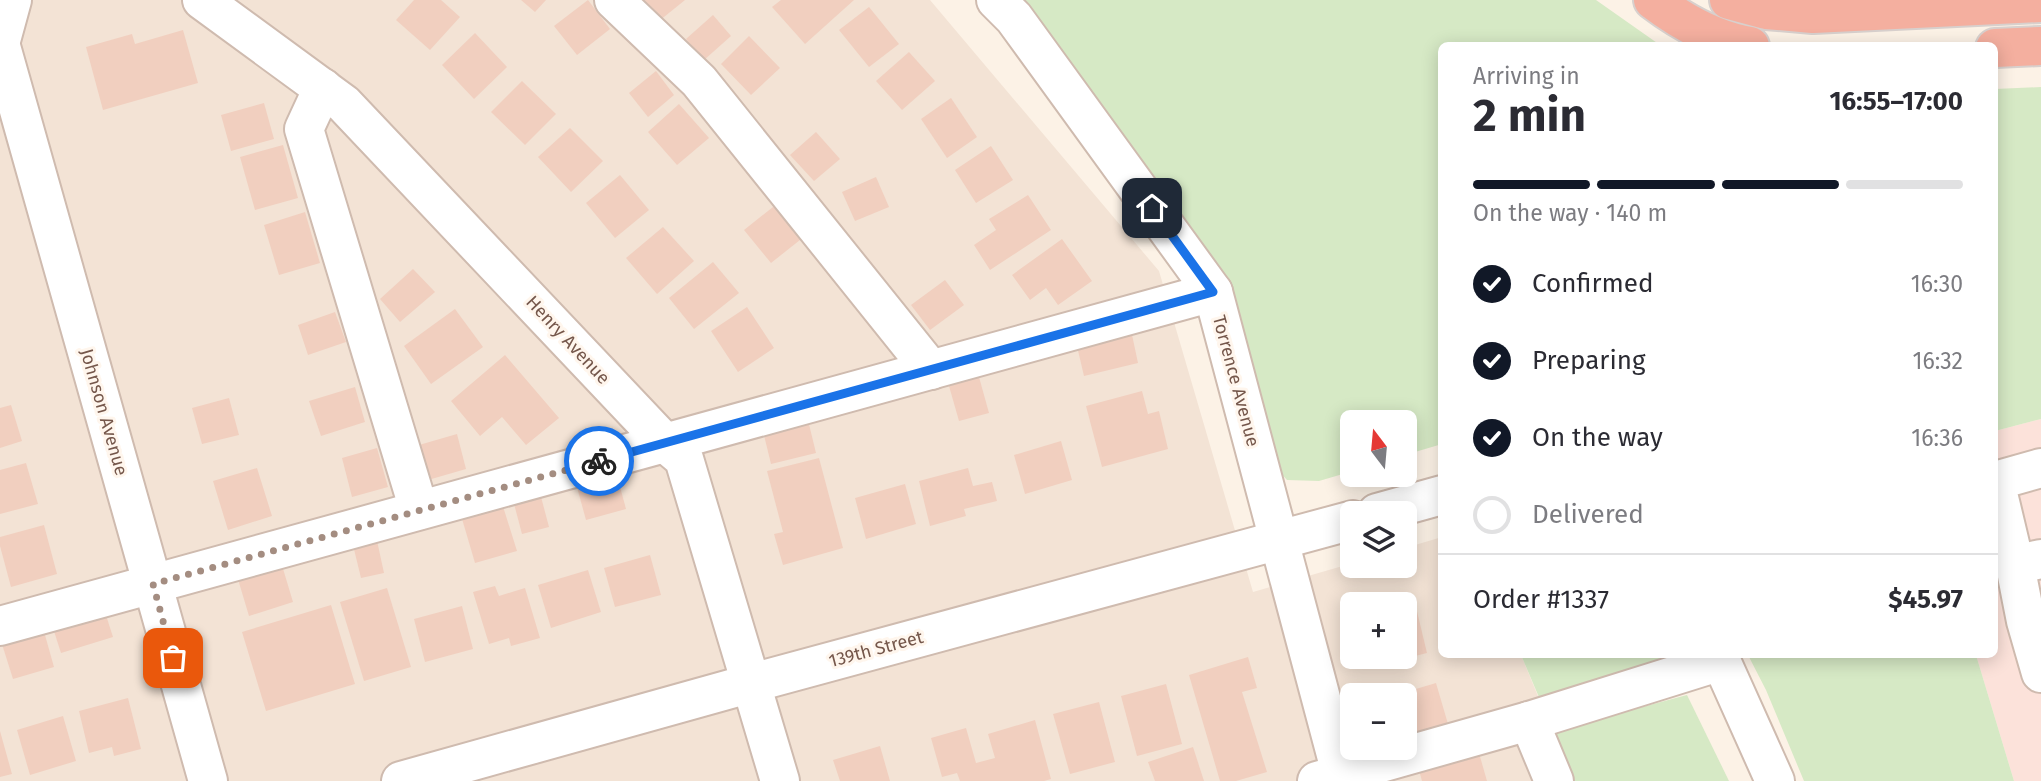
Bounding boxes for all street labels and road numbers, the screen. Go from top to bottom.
street label: Henry Avenue [521,291,615,389]
street label: Torrence Avenue [1208,313,1264,449]
street label: Johnson Avenue [75,346,133,478]
street label: 139th Street [826,626,926,672]

